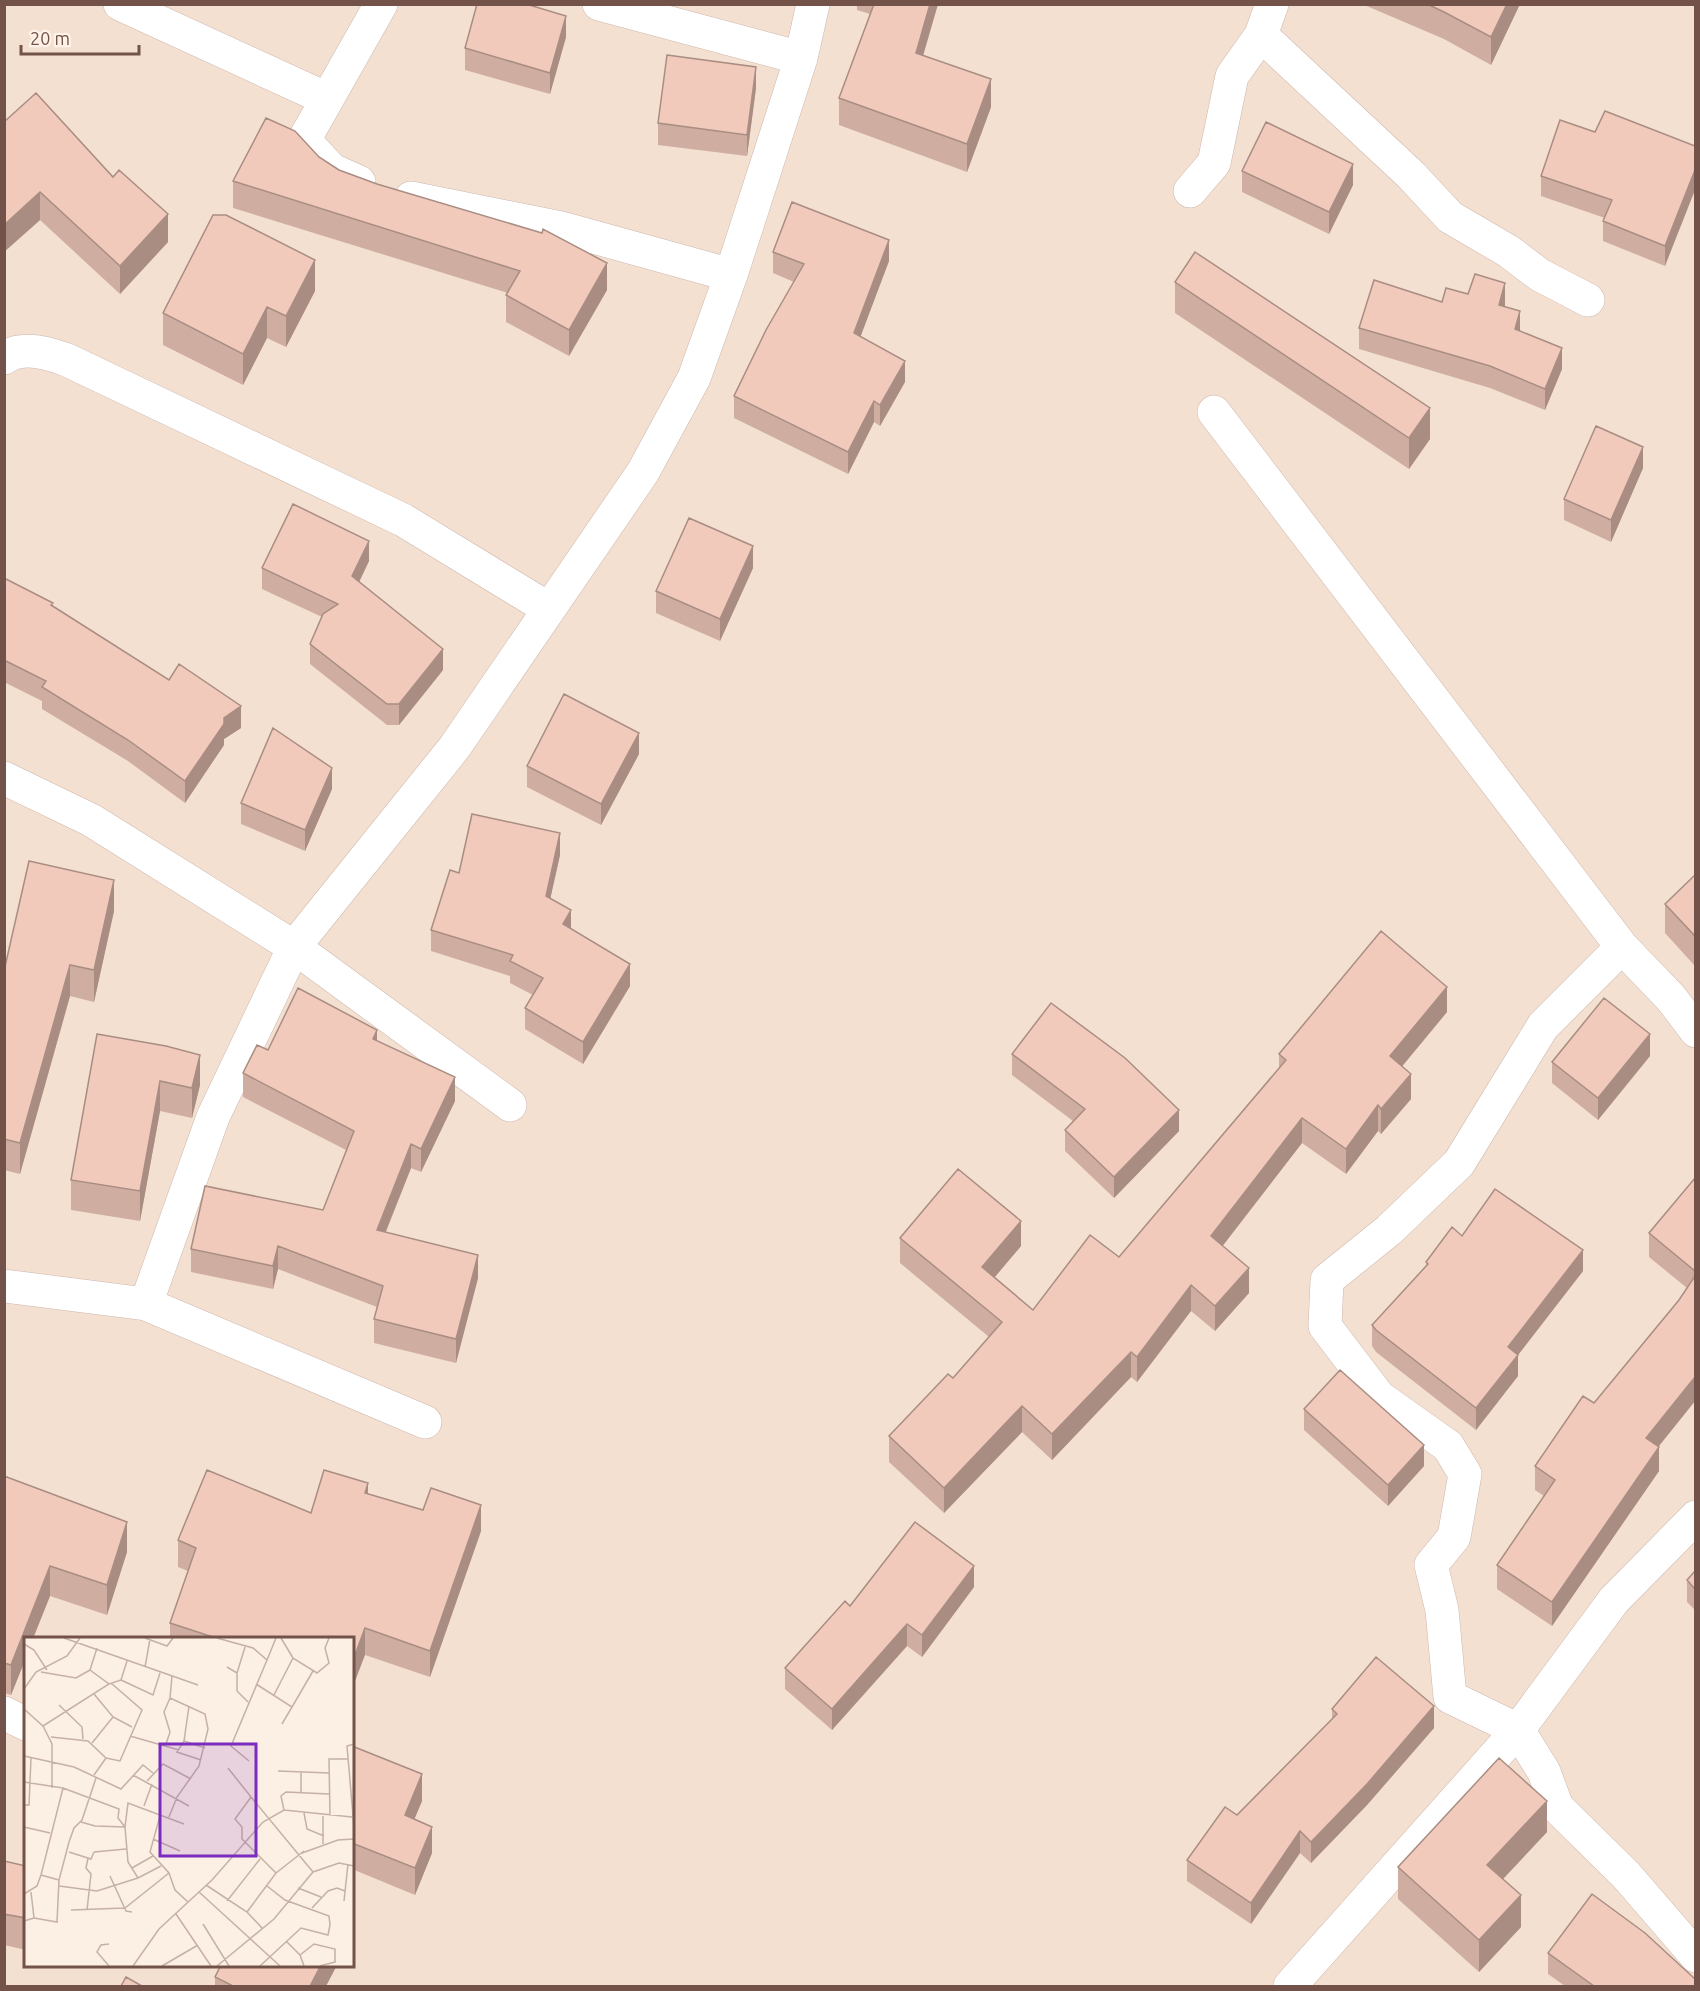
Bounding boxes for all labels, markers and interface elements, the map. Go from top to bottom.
scale bar [21,18,140,56]
text: 20 m [30,28,70,48]
inset map [24,1637,354,1967]

